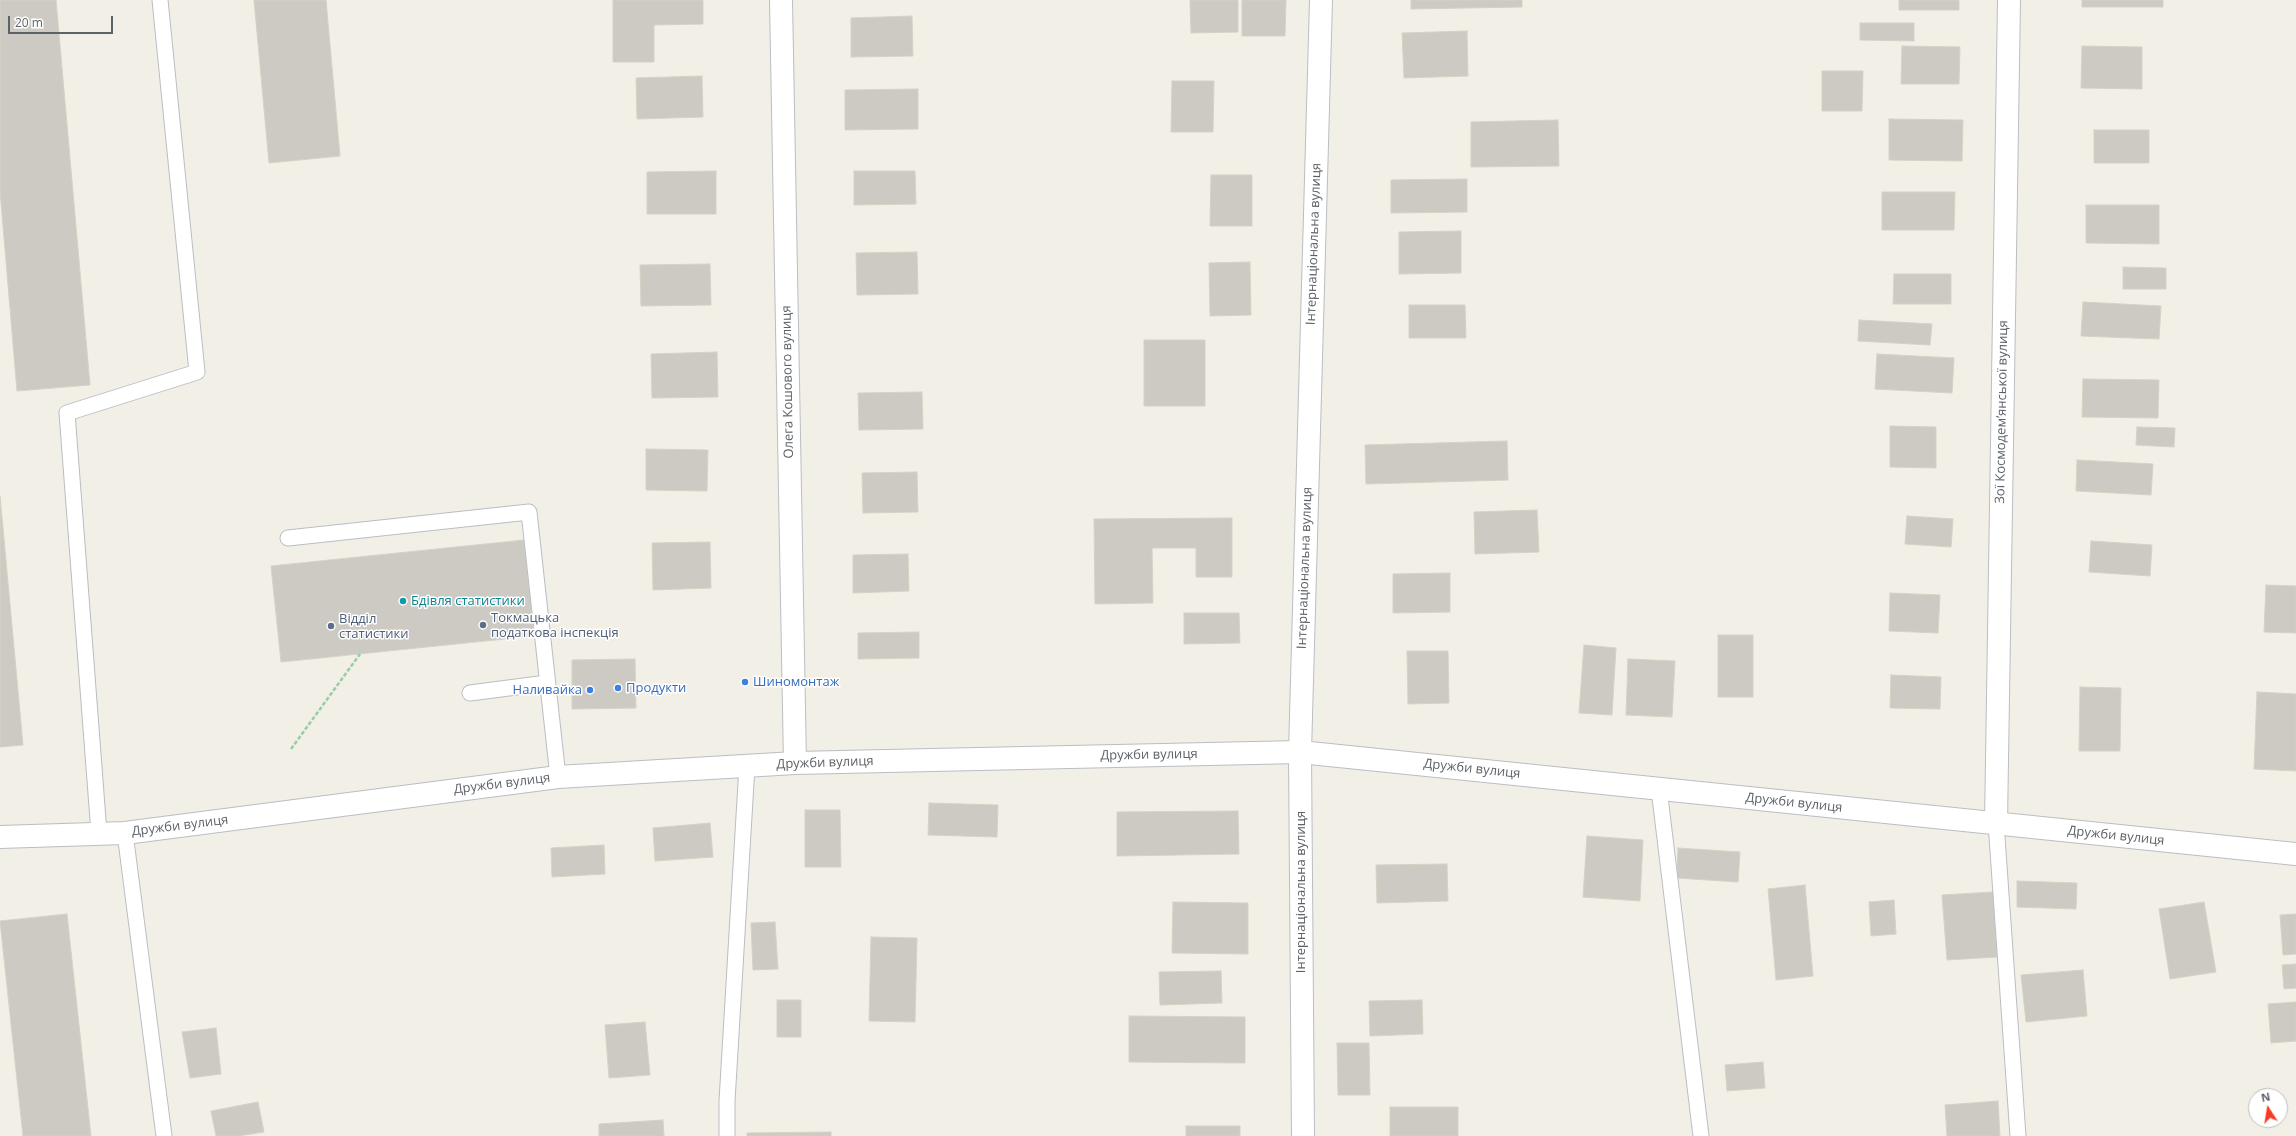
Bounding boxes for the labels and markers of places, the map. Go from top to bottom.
place label: Бдівля статистики [411,593,525,609]
marker: Бдівля статистики [398,596,408,606]
place label: Токмацька податкова інспекція [491,610,619,641]
place label: Відділ статистики [339,611,409,642]
marker: Токмацька податкова інспекція [478,620,488,630]
marker: Відділ статистики [326,621,336,631]
place label: Шиномонтаж [753,674,839,690]
marker: Шиномонтаж [740,677,750,687]
place label: Продукти [626,680,686,696]
place label: Наливайка [513,682,582,698]
marker: Продукти [613,683,623,693]
marker: Наливайка [585,685,595,695]

